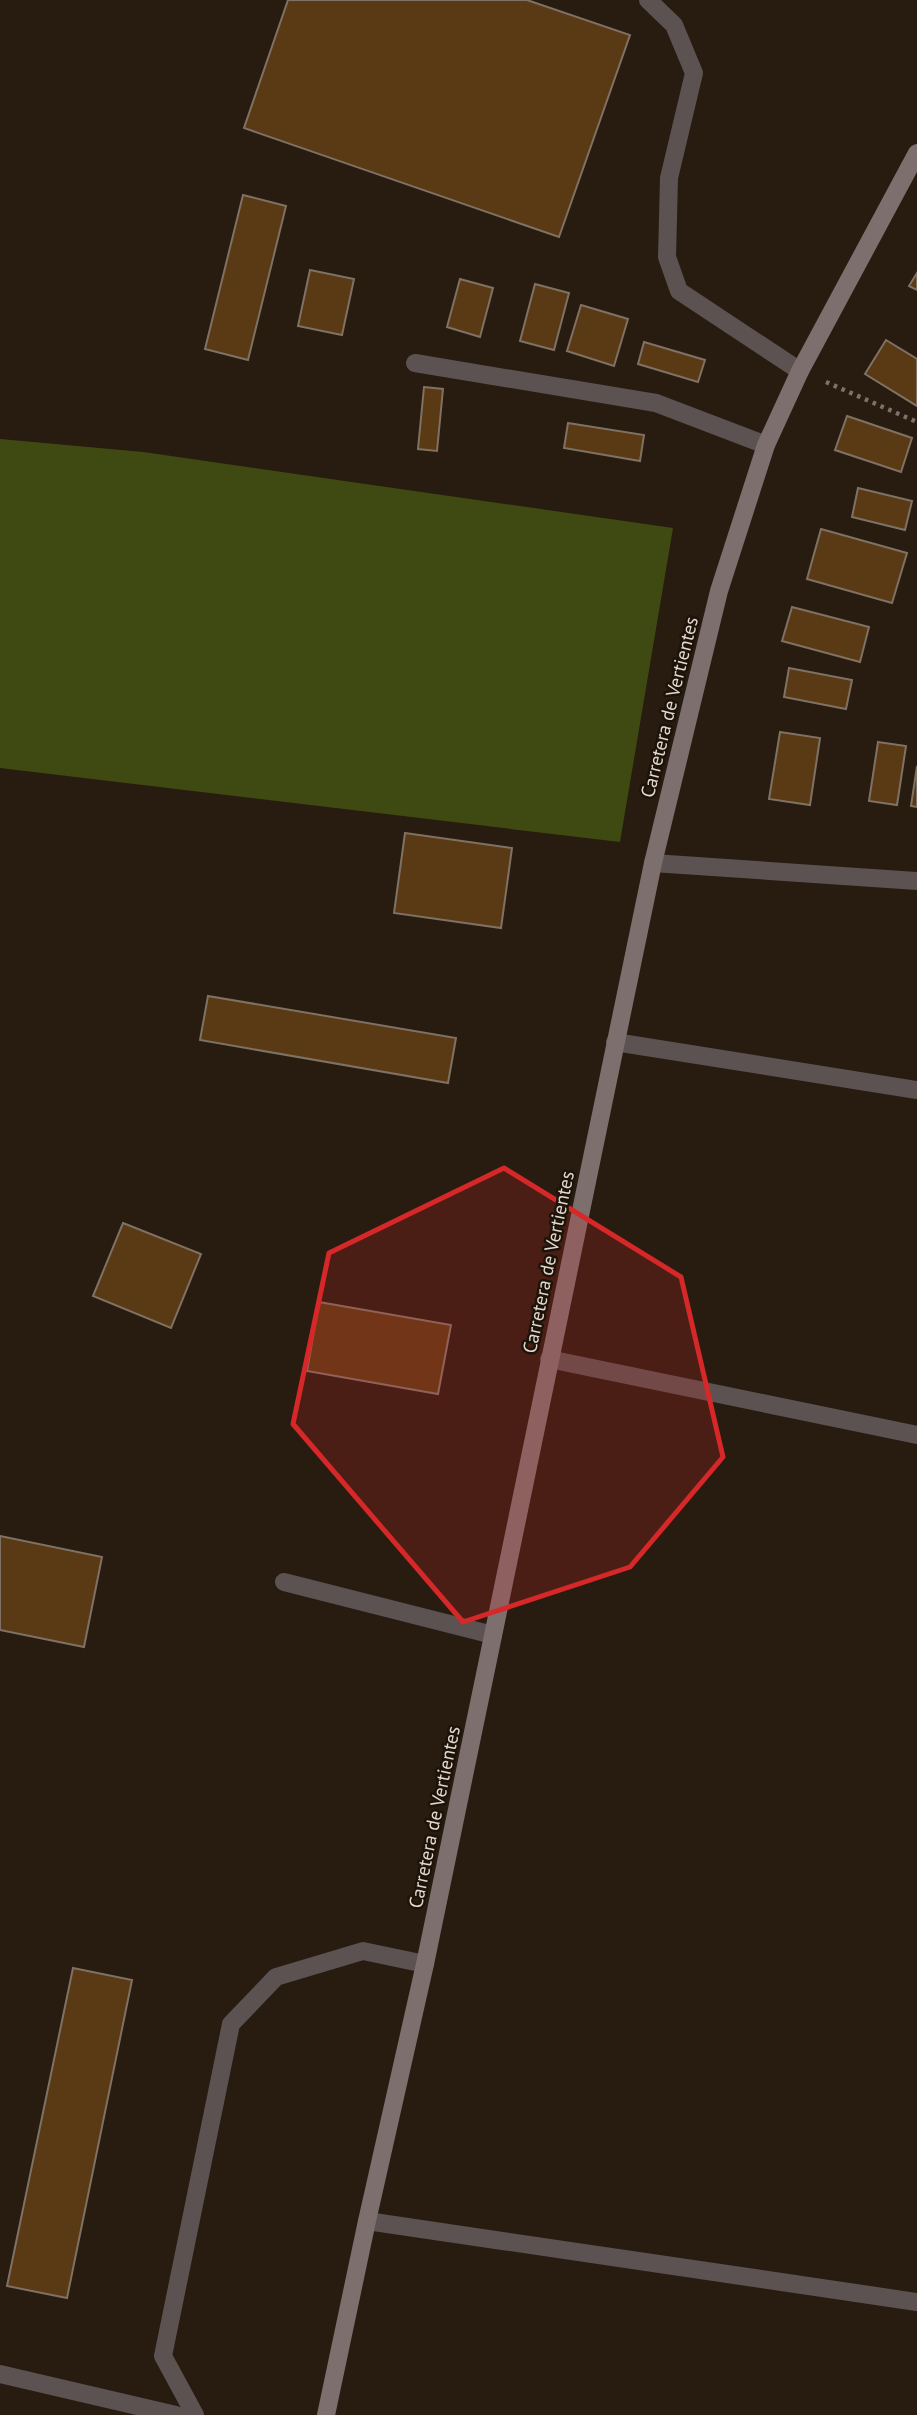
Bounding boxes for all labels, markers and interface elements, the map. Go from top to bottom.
street label: Carretera de Vertientes [635,614,703,800]
street label: Carretera de Vertientes [517,1169,579,1355]
street label: Carretera de Vertientes [403,1724,465,1910]

